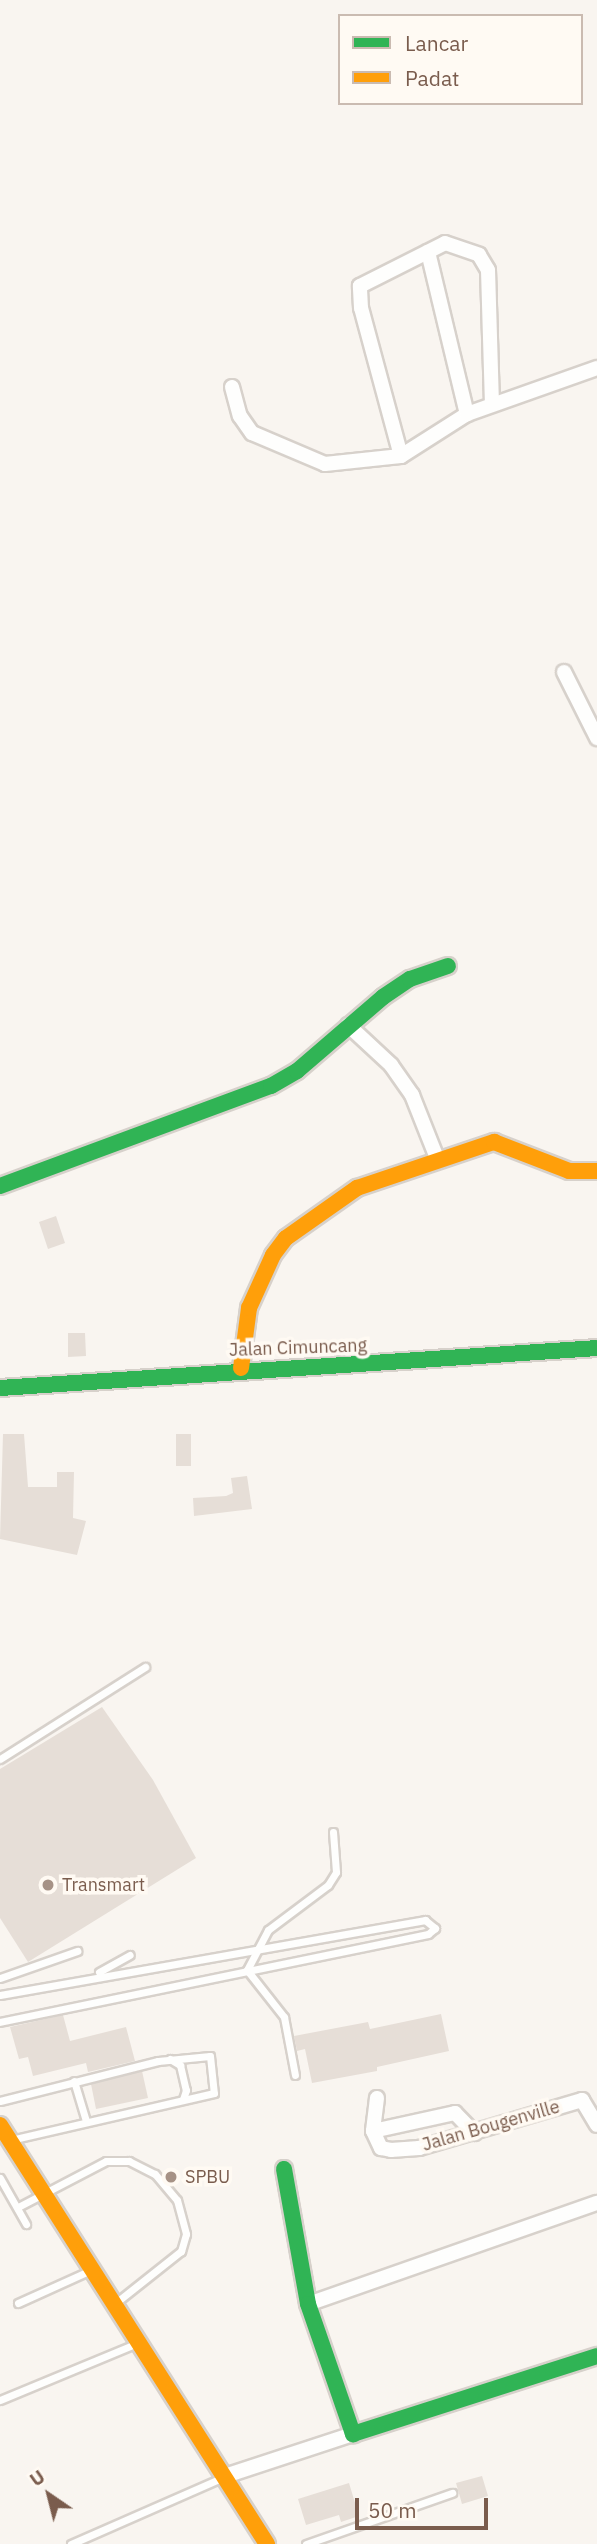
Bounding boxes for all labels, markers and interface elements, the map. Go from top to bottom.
legend [338,14,583,105]
text: Lancar [405,29,468,57]
text: Padat [405,64,460,92]
street label: Jalan Cimuncang [229,1335,367,1361]
place label: Transmart [62,1874,145,1896]
marker: Transmart [40,1877,56,1893]
street label: Jalan Bougenville [420,2096,562,2156]
place label: SPBU [185,2166,230,2188]
marker: SPBU [163,2169,179,2185]
north arrow [14,2460,84,2530]
text: U [25,2464,49,2491]
scale bar [359,2484,492,2528]
text: 50 m [368,2496,417,2524]

